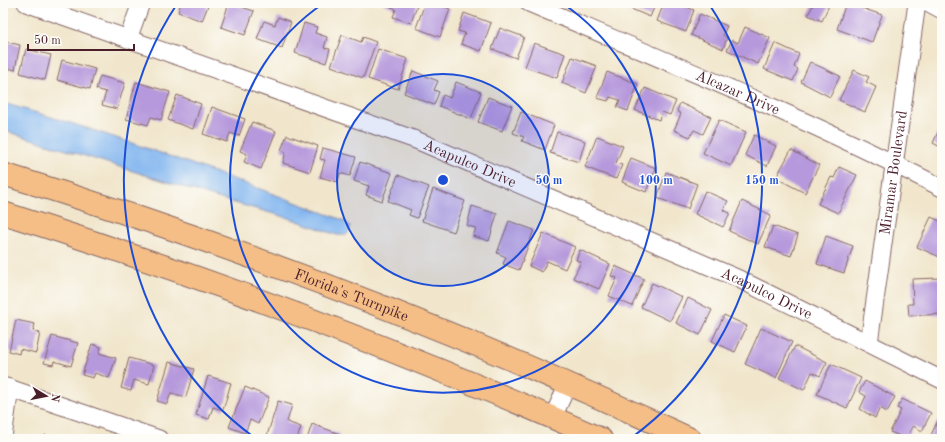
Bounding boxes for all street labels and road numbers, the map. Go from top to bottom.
street label: Alcazar Drive [693,69,782,118]
street label: Miramar Boulevard [878,109,911,236]
street label: Acapulco Drive [421,138,518,191]
street label: Acapulco Drive [718,266,814,323]
street label: Florida's Turnpike [292,268,410,325]

